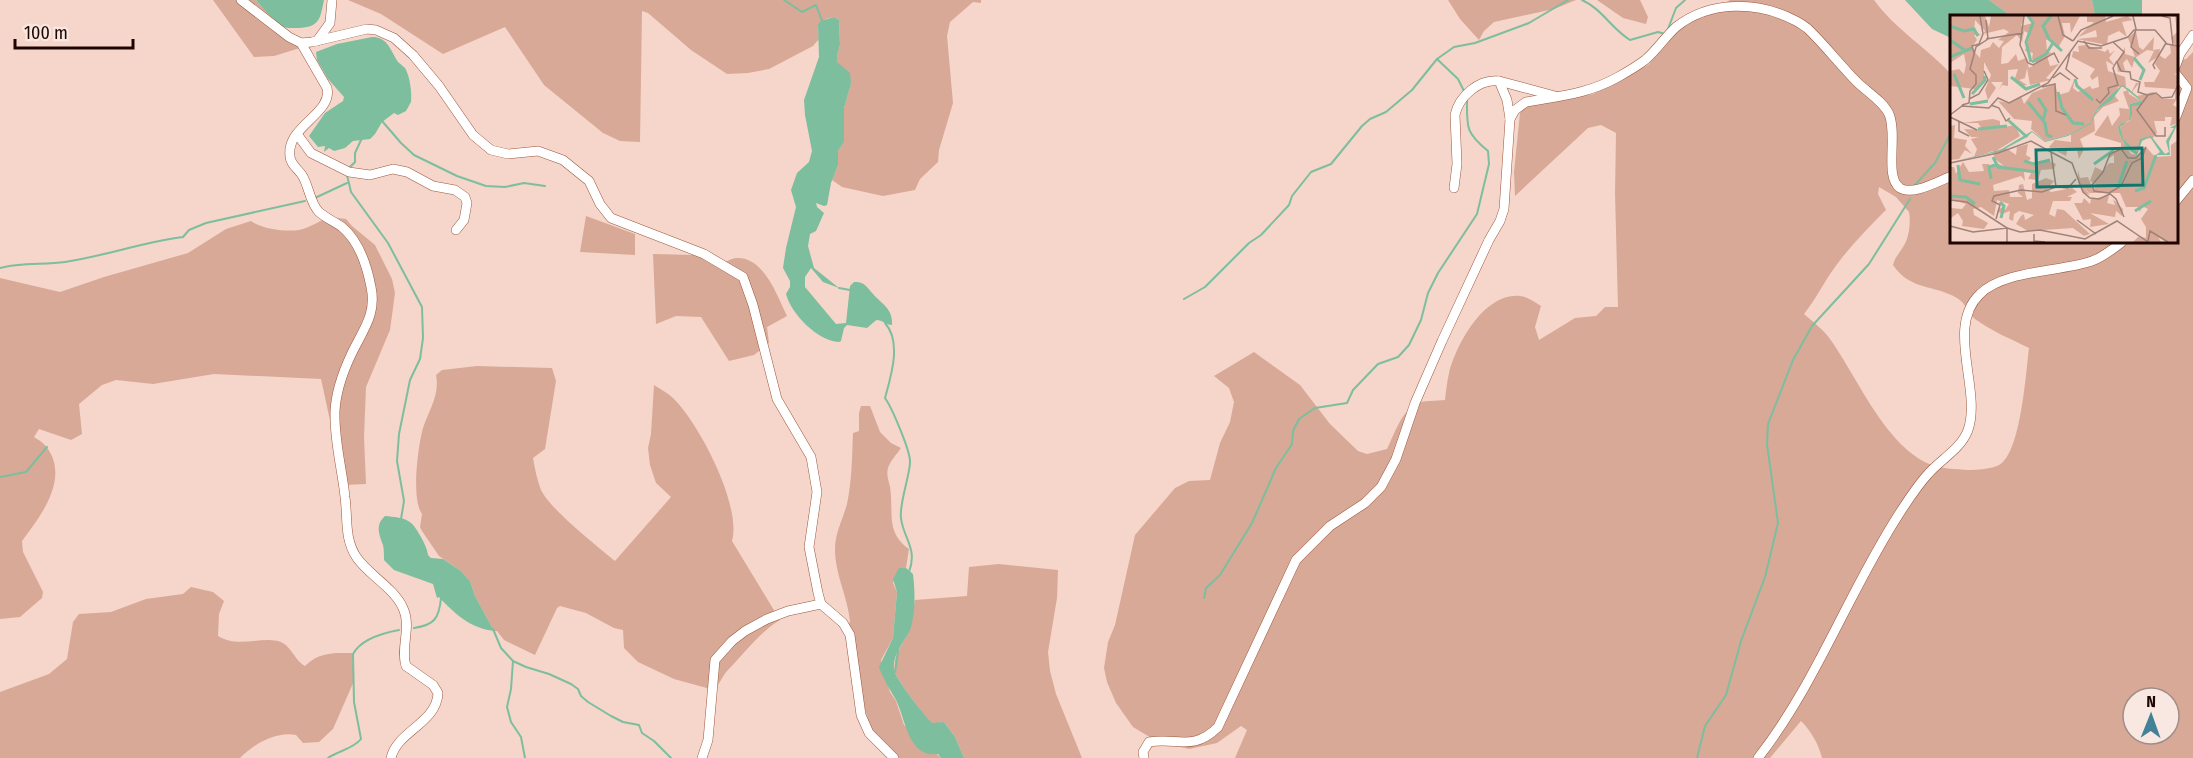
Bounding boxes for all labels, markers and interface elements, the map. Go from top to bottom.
scale bar [15,12,134,50]
inset map [1950,15,2178,243]
text: 100 m [24,22,68,44]
north arrow [2121,686,2181,746]
text: N [2146,692,2156,711]

